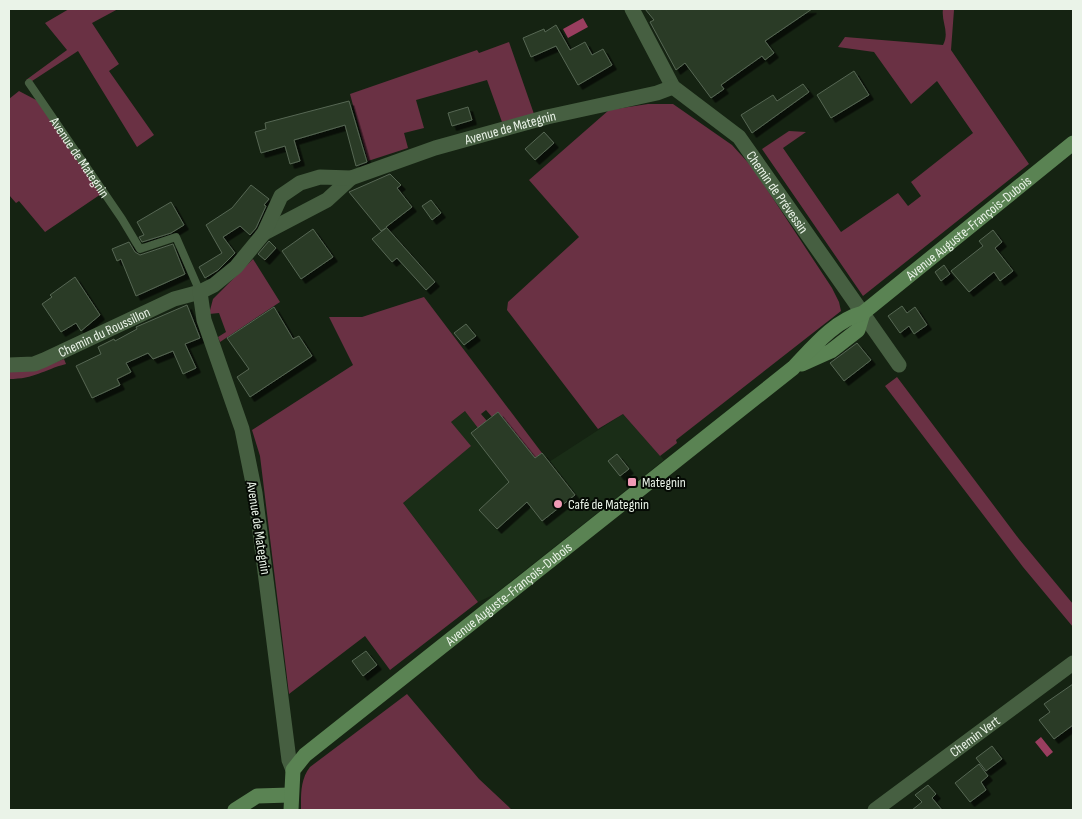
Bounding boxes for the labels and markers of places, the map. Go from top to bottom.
place label: Mategnin [642,474,686,491]
marker: Mategnin [626,476,638,488]
place label: Café de Mategnin [568,496,649,513]
marker: Café de Mategnin [552,498,564,510]

